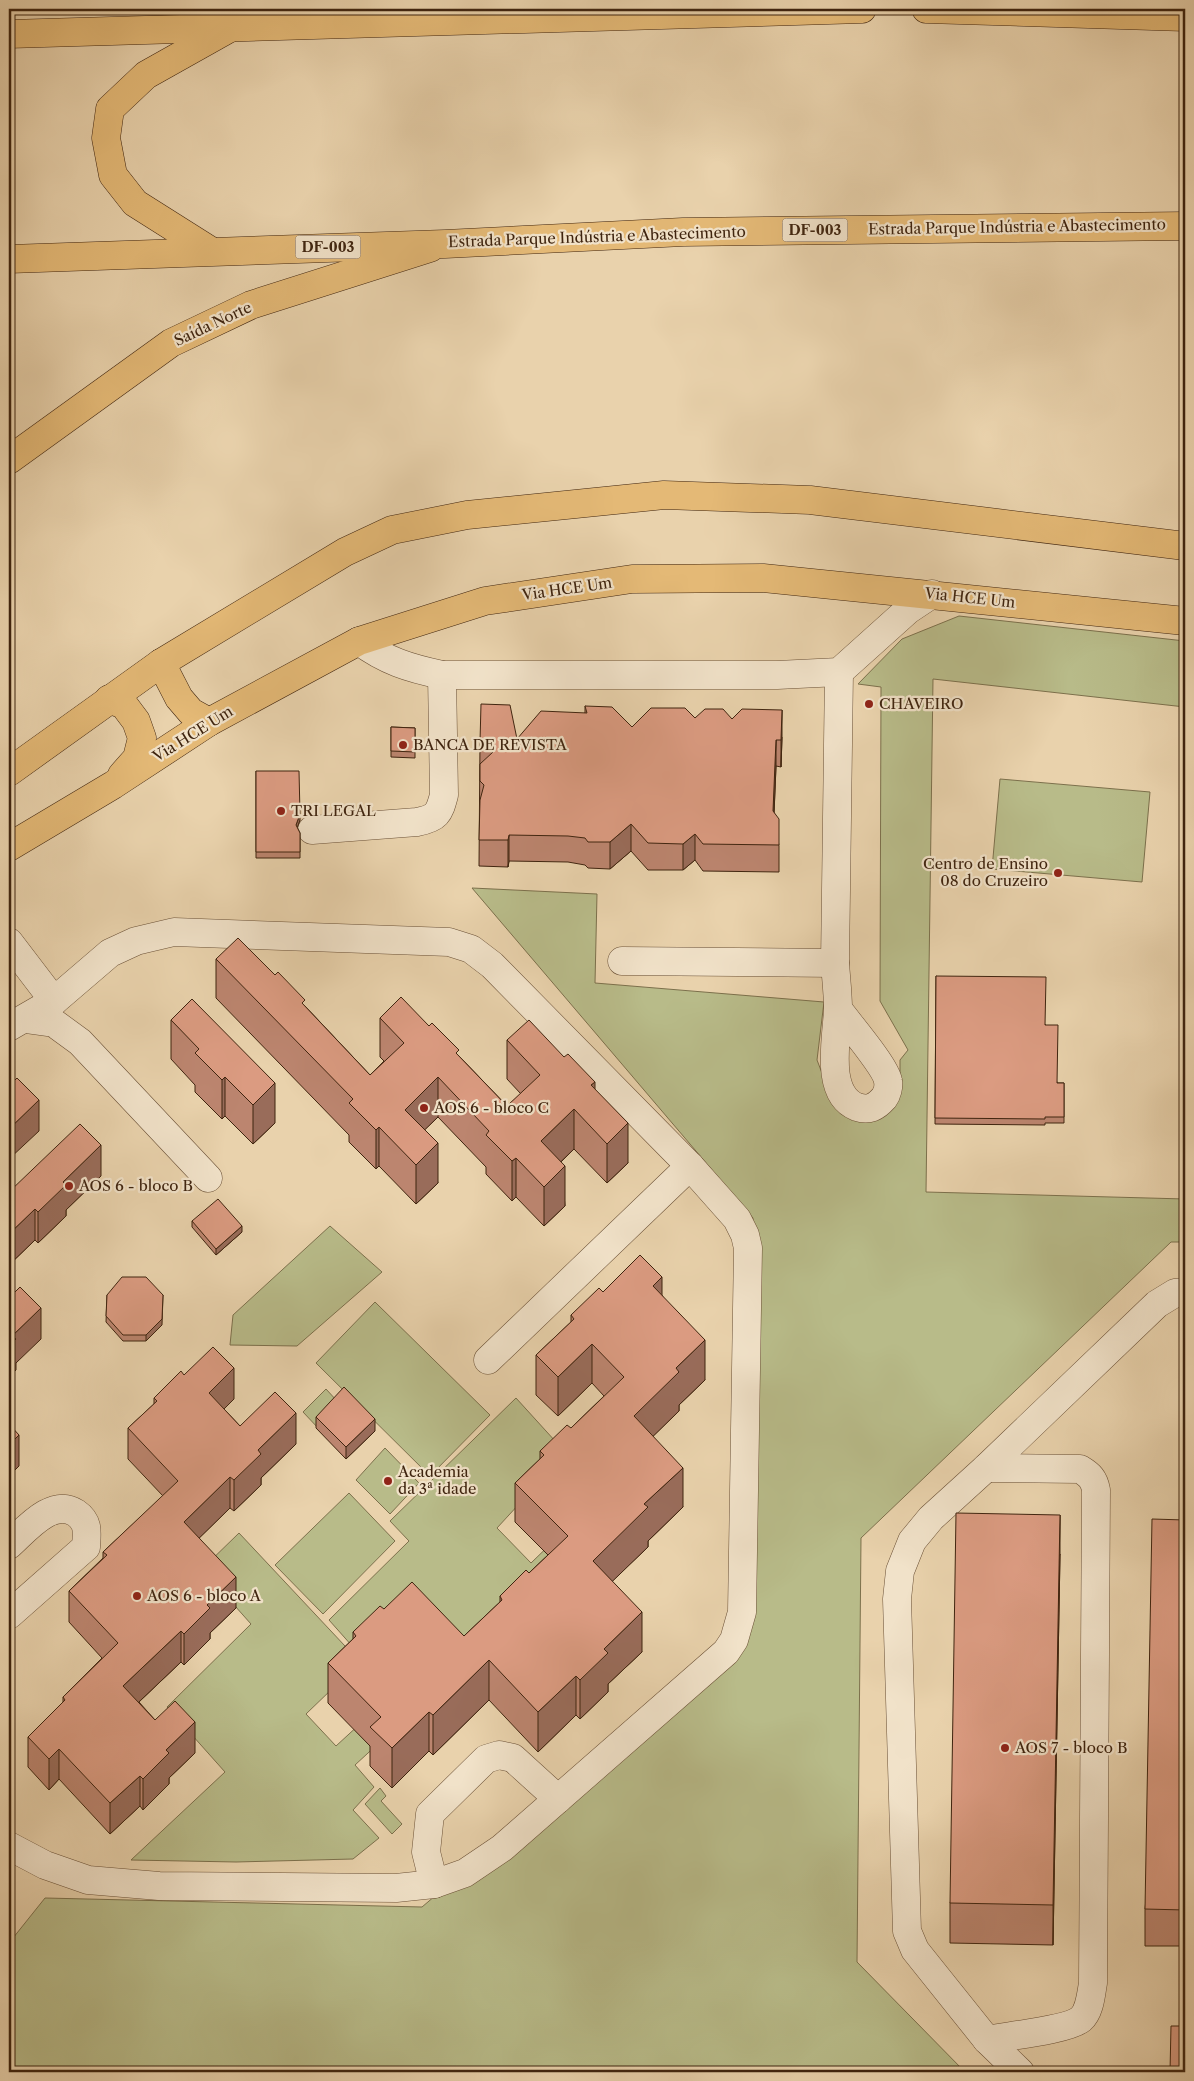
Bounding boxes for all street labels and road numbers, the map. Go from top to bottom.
street label: Estrada Parque Indústria e Abastecimento [868,214,1166,239]
road number: DF-003 [782,218,848,242]
street label: Estrada Parque Indústria e Abastecimento [448,222,746,251]
road number: DF-003 [296,236,360,258]
street label: Saída Norte [171,297,255,350]
street label: Via HCE Um [520,573,613,604]
street label: Via HCE Um [923,583,1016,612]
street label: Via HCE Um [148,701,236,766]

